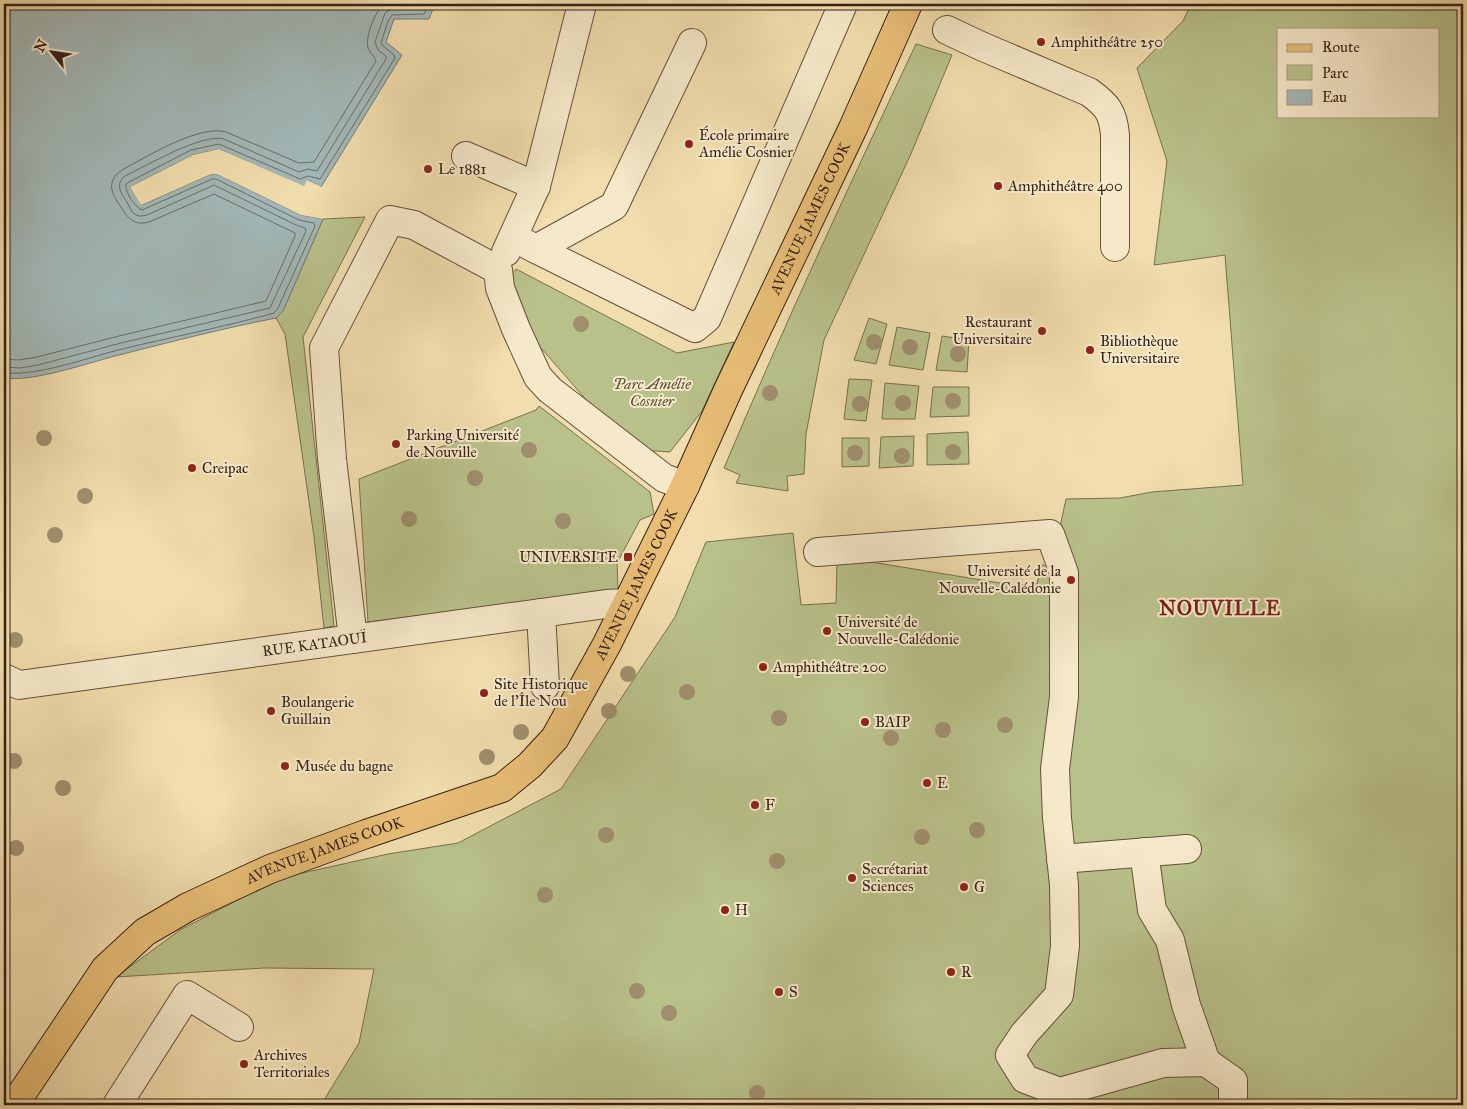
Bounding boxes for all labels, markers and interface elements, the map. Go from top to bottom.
north arrow [28,28,78,78]
legend [1277,28,1440,118]
place label: Amphithéâtre 250 [1050,33,1163,51]
text: N [31,36,52,55]
marker: Amphithéâtre 250 [1035,36,1047,48]
text: Route [1322,38,1360,56]
text: Parc [1322,64,1349,82]
text: Eau [1322,88,1347,106]
place label: École primaire Amélie Cosnier [698,125,793,161]
marker: École primaire Amélie Cosnier [683,138,695,150]
street label: AVENUE JAMES COOK [765,139,854,298]
place label: Le 1881 [438,160,486,178]
marker: Le 1881 [422,163,434,175]
place label: Amphithéâtre 400 [1007,177,1123,195]
marker: Amphithéâtre 400 [992,180,1004,192]
place label: Restaurant Universitaire [952,313,1033,348]
marker: Restaurant Universitaire [1036,325,1048,337]
place label: Bibliothèque Universitaire [1100,332,1180,367]
marker: Bibliothèque Universitaire [1084,344,1096,356]
park label: Parc Amélie Cosnier [613,375,691,410]
place label: Parking Université de Nouville [406,426,520,461]
marker: Parking Université de Nouville [390,438,402,450]
place label: Creipac [202,459,248,477]
marker: Creipac [186,462,198,474]
street label: AVENUE JAMES COOK [591,505,682,664]
place label: UNIVERSITE [519,548,618,566]
marker: UNIVERSITE [622,551,634,563]
place label: Université de la Nouvelle-Calédonie [939,562,1062,597]
marker: Université de la Nouvelle-Calédonie [1065,574,1077,586]
district label: NOUVILLE [1159,596,1281,620]
place label: Université de Nouvelle-Calédonie [837,613,959,648]
marker: Université de Nouvelle-Calédonie [821,625,833,637]
street label: RUE KATAOUÏ [261,627,368,660]
place label: Amphithéâtre 200 [772,658,887,676]
marker: Amphithéâtre 200 [757,661,769,673]
place label: Site Historique de l'Île Nou [494,675,588,710]
marker: Site Historique de l'Île Nou [478,687,490,699]
place label: Boulangerie Guillain [281,693,354,728]
marker: Boulangerie Guillain [265,705,277,717]
place label: BAIP [875,713,910,731]
marker: BAIP [859,716,871,728]
place label: Musée du bagne [295,757,393,775]
marker: Musée du bagne [279,760,291,772]
place label: E [937,774,948,792]
marker: E [921,777,933,789]
place label: F [765,796,775,814]
marker: F [749,799,761,811]
street label: AVENUE JAMES COOK [242,813,406,888]
place label: Secrétariat Sciences [862,860,929,895]
marker: Secrétariat Sciences [846,872,858,884]
place label: G [974,878,985,896]
marker: G [958,881,970,893]
place label: H [735,901,748,919]
marker: H [719,904,731,916]
place label: R [961,963,972,981]
marker: R [945,966,957,978]
place label: S [789,983,798,1001]
marker: S [773,986,785,998]
place label: Archives Territoriales [253,1046,329,1081]
marker: Archives Territoriales [238,1058,250,1070]

